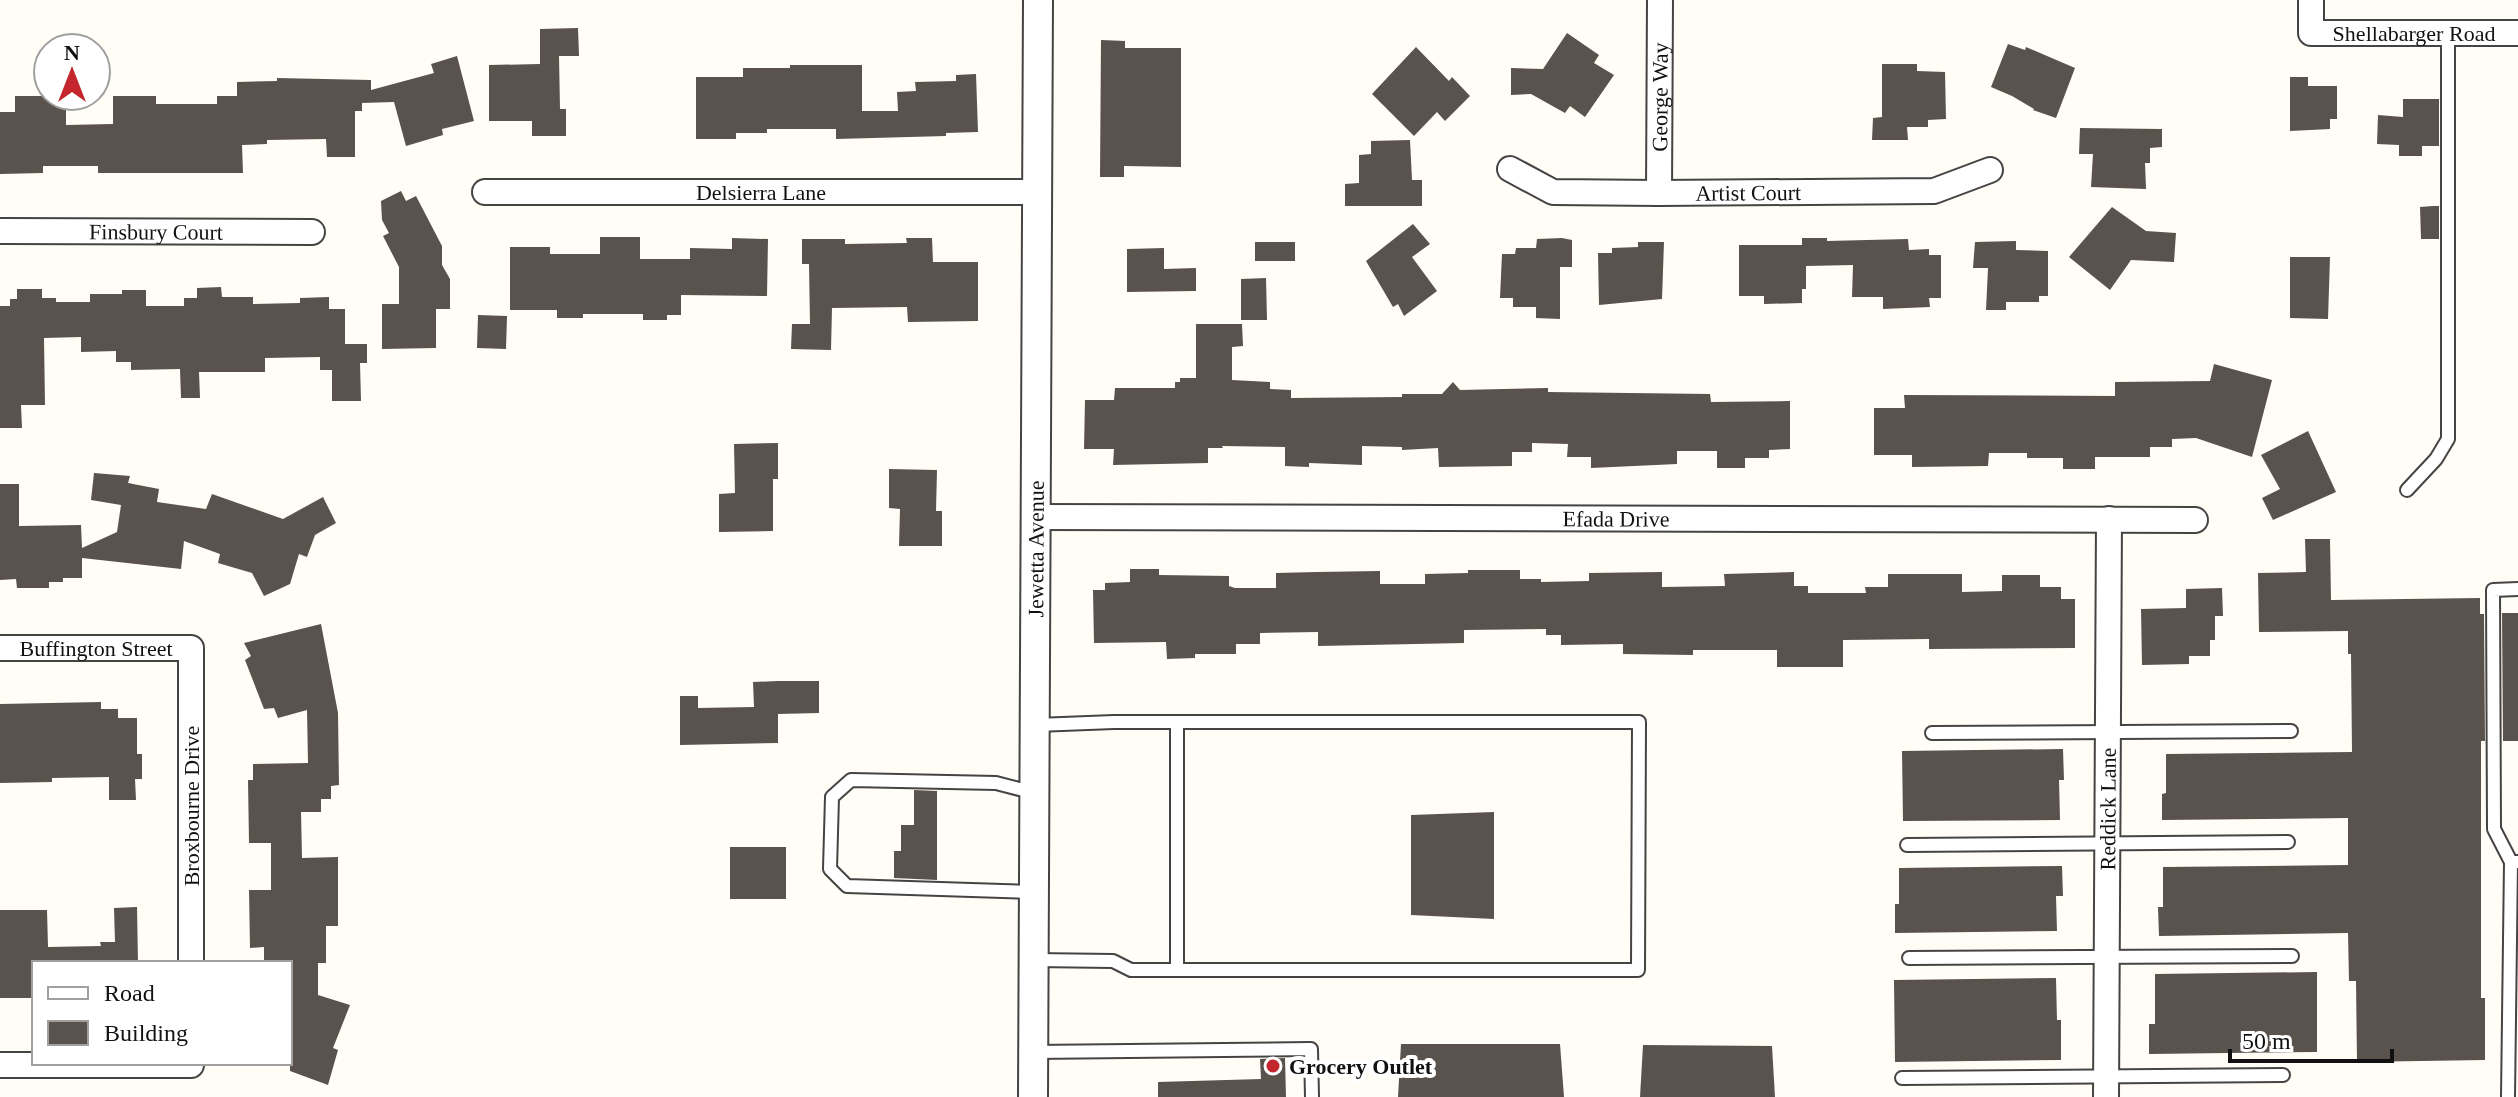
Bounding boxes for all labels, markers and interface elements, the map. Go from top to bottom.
street label: Shellabarger Road [2333,21,2495,46]
north arrow [32,32,112,112]
text: N [64,40,80,65]
street label: George Way [1647,42,1672,152]
street label: Artist Court [1695,179,1801,205]
street label: Delsierra Lane [696,180,826,205]
street label: Finsbury Court [89,219,223,244]
street label: Jewetta Avenue [1023,480,1048,618]
street label: Efada Drive [1563,506,1669,531]
street label: Buffington Street [19,636,173,661]
street label: Broxbourne Drive [179,726,204,886]
street label: Reddick Lane [2095,748,2120,870]
legend [32,961,292,1065]
text: Road [104,980,155,1006]
scale bar [2230,1013,2392,1063]
text: Building [104,1020,188,1046]
text: 50 m [2242,1028,2291,1054]
place label: Grocery Outlet [1289,1054,1433,1079]
marker: Grocery Outlet [1264,1057,1282,1075]

